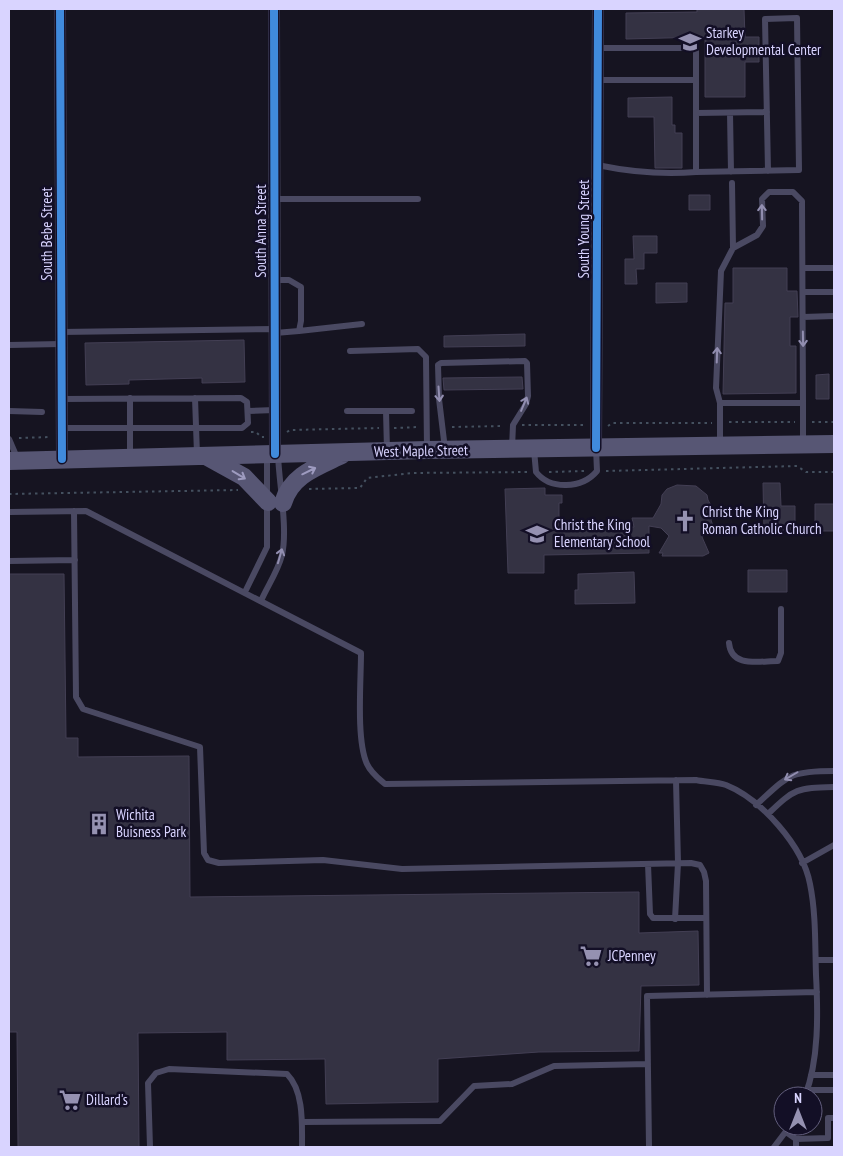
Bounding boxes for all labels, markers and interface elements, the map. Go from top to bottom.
place label: Starkey Developmental Center [706,23,822,59]
school or university icon: Starkey Developmental Center [677,29,703,55]
street label: South Young Street [574,180,593,279]
street label: South Anna Street [251,184,270,278]
street label: South Bebe Street [37,187,56,281]
one-way arrow [757,204,767,220]
one-way arrow [799,330,808,346]
one-way arrow [713,347,722,363]
one-way arrow [434,386,443,402]
one-way arrow [520,397,530,412]
street label: West Maple Street [374,440,468,461]
one-way arrow [301,466,316,475]
one-way arrow [232,471,246,481]
place label: Christ the King Roman Catholic Church [702,502,822,538]
church icon: Christ the King Roman Catholic Church [672,508,698,534]
place label: Christ the King Elementary School [554,515,651,551]
school or university icon: Christ the King Elementary School [524,521,550,547]
one-way arrow [275,549,285,565]
one-way arrow [784,772,798,782]
place label: Wichita Buisness Park [116,805,186,841]
building icon: Wichita Buisness Park [86,811,112,837]
supermarket icon: JCPenney [578,943,604,969]
place label: JCPenney [607,946,656,965]
north arrow [773,1086,823,1136]
supermarket icon: Dillard's [57,1087,83,1113]
text: N [794,1089,802,1107]
place label: Dillard's [86,1090,128,1109]

